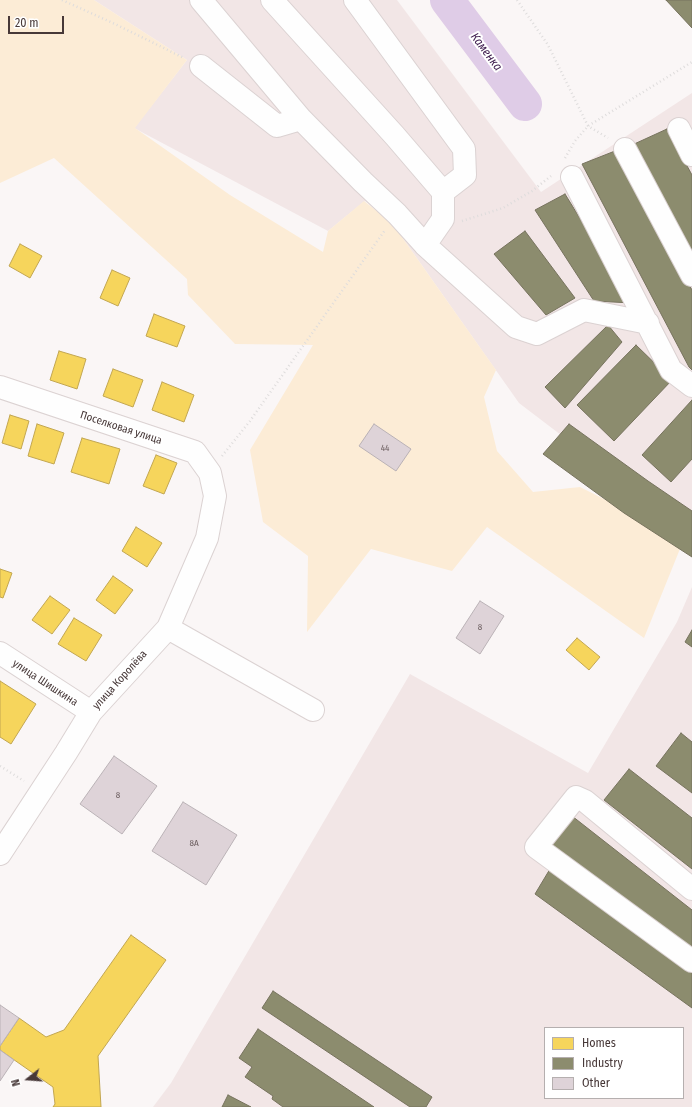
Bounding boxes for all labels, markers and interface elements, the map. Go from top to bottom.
scale bar [10,8,66,34]
text: 20 m [15,16,39,30]
water label: Каменка [467,30,505,74]
street label: Поселковая улица [78,409,164,447]
house number: 44 [381,443,389,453]
house number: 8 [478,622,482,632]
street label: улица Королёва [90,648,150,712]
street label: улица Шишкина [10,657,80,709]
house number: 8 [116,790,120,800]
house number: 8А [189,838,199,848]
legend [544,1027,684,1099]
text: Homes [582,1036,616,1050]
text: Industry [582,1056,623,1070]
north arrow [8,1059,48,1099]
text: Other [582,1076,610,1090]
text: N [9,1078,23,1088]

